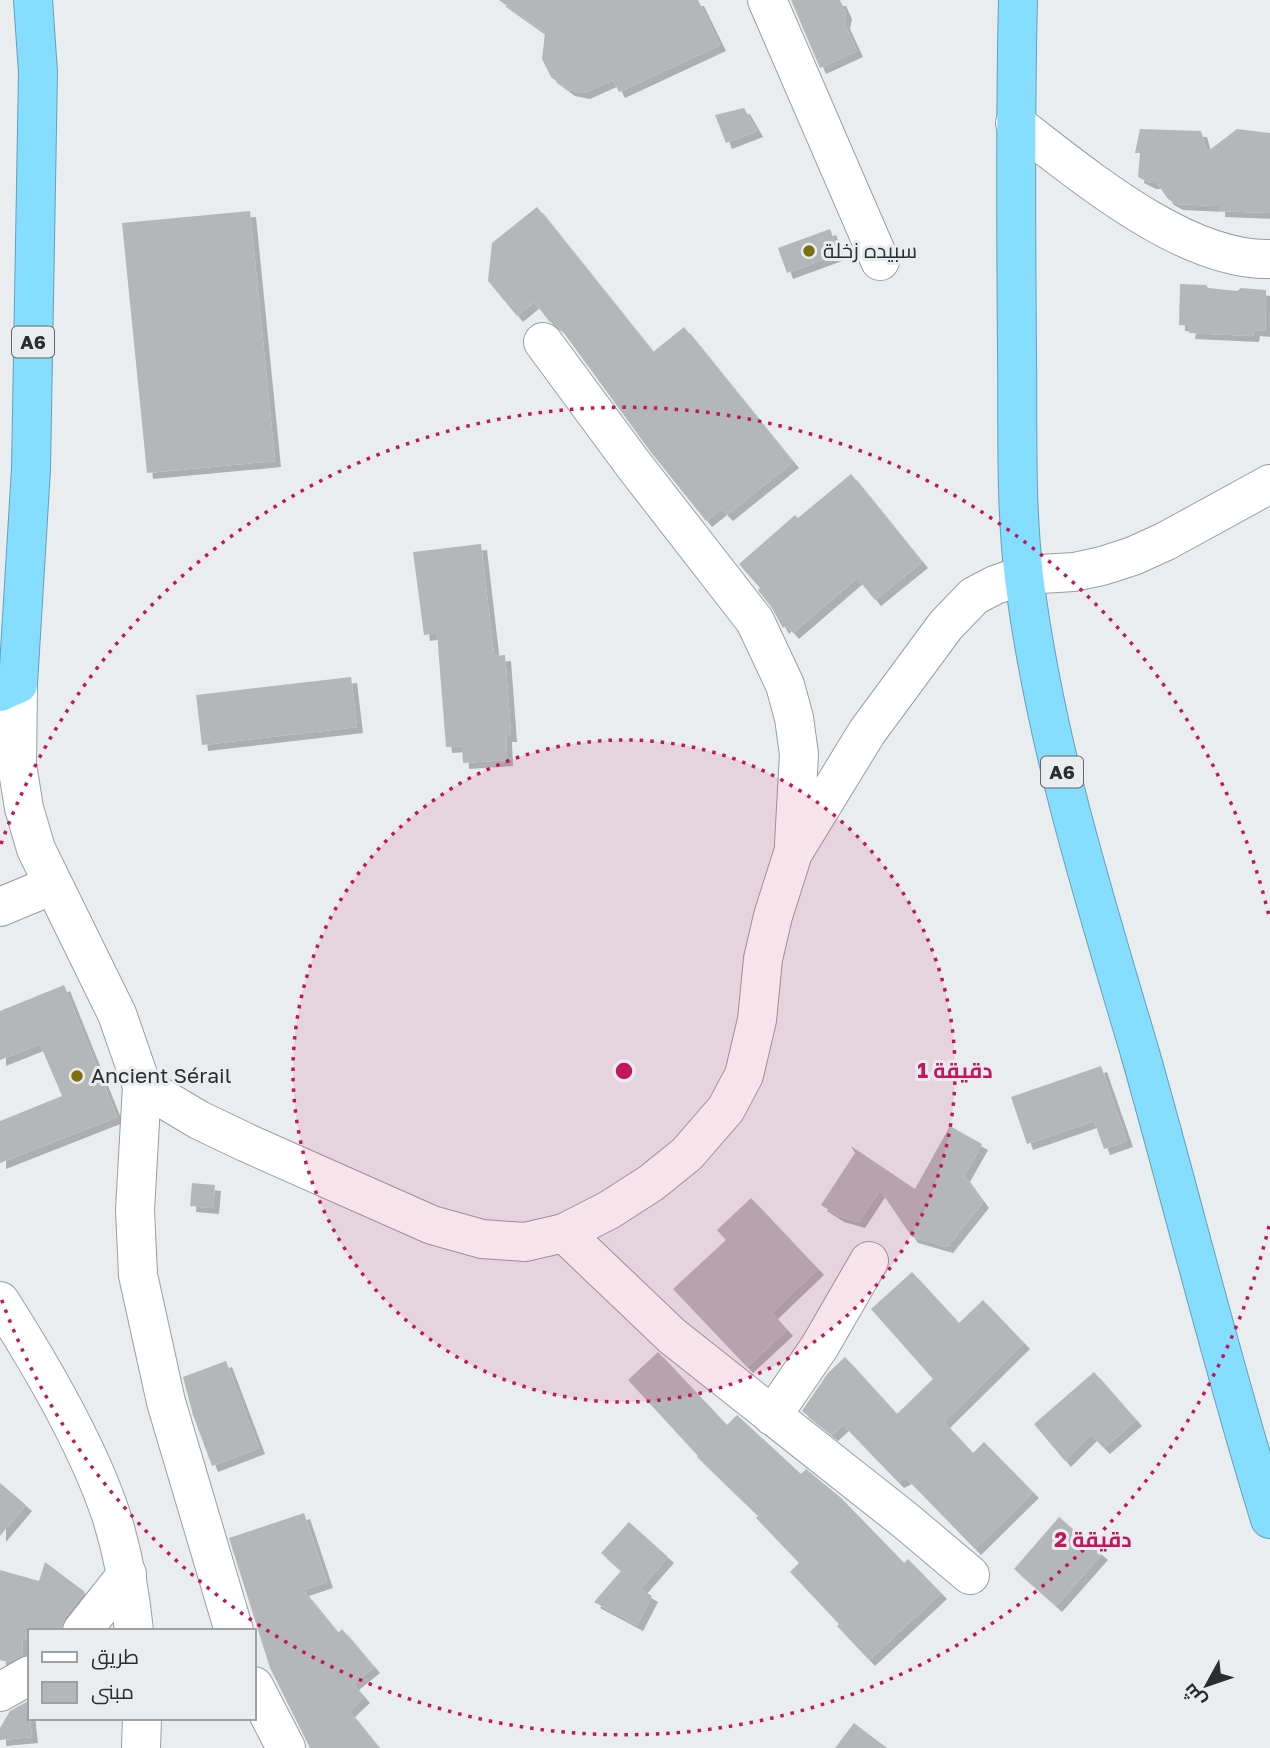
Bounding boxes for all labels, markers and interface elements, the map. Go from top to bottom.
place label: سبيده زخلة [823,237,917,263]
marker: سبيده زخلة [801,243,817,259]
road number: A6 [12,326,54,358]
road number: A6 [1041,757,1083,788]
text: 1 دقيقة [917,1057,993,1083]
centre of rings [612,1059,636,1083]
place label: Ancient Sérail [91,1062,231,1088]
marker: Ancient Sérail [69,1068,85,1084]
text: 2 دقيقة [1054,1526,1132,1552]
legend [28,1629,256,1720]
text: طريق [91,1643,139,1670]
north arrow [1172,1650,1242,1720]
text: مبنى [91,1678,134,1705]
text: ش [1177,1679,1211,1713]

